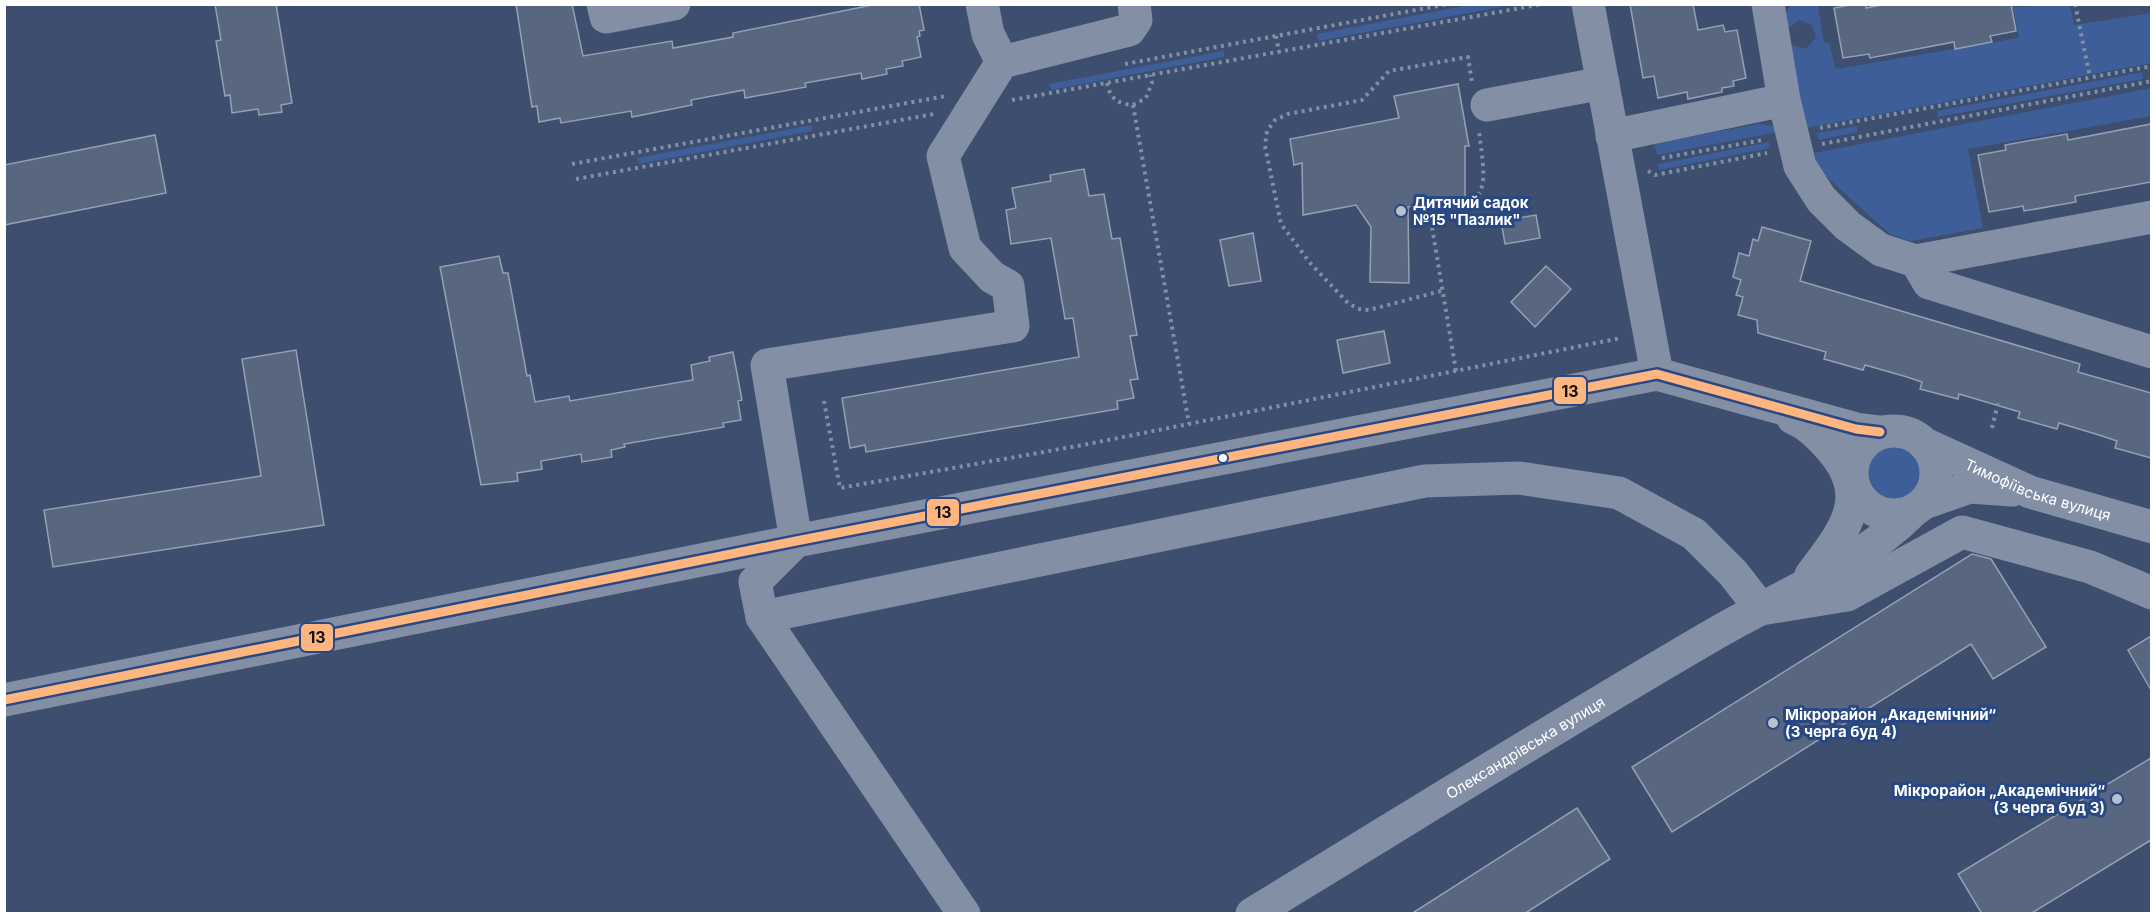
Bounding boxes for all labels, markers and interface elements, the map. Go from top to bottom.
place label: Дитячий садок №15 "Пазлик" [1413,193,1529,229]
marker: Дитячий садок №15 "Пазлик" [1394,204,1408,218]
line badge: 13 [1553,376,1587,405]
text: 13 [1561,381,1579,401]
unlabelled marker [1217,452,1229,464]
street label: Тимофіївська вулиця [1962,454,2113,524]
line badge: 13 [926,498,960,527]
text: 13 [934,502,952,522]
line badge: 13 [300,623,334,652]
text: 13 [308,627,326,647]
street label: Олександрівська вулиця [1442,692,1608,803]
place label: Мікрорайон „Академічний“ (3 черга буд 4) [1785,705,1996,741]
marker: Мікрорайон „Академічний“ (3 черга буд 4) [1766,716,1780,730]
place label: Мікрорайон „Академічний“ (3 черга буд 3) [1894,781,2105,817]
marker: Мікрорайон „Академічний“ (3 черга буд 3) [2110,792,2124,806]

